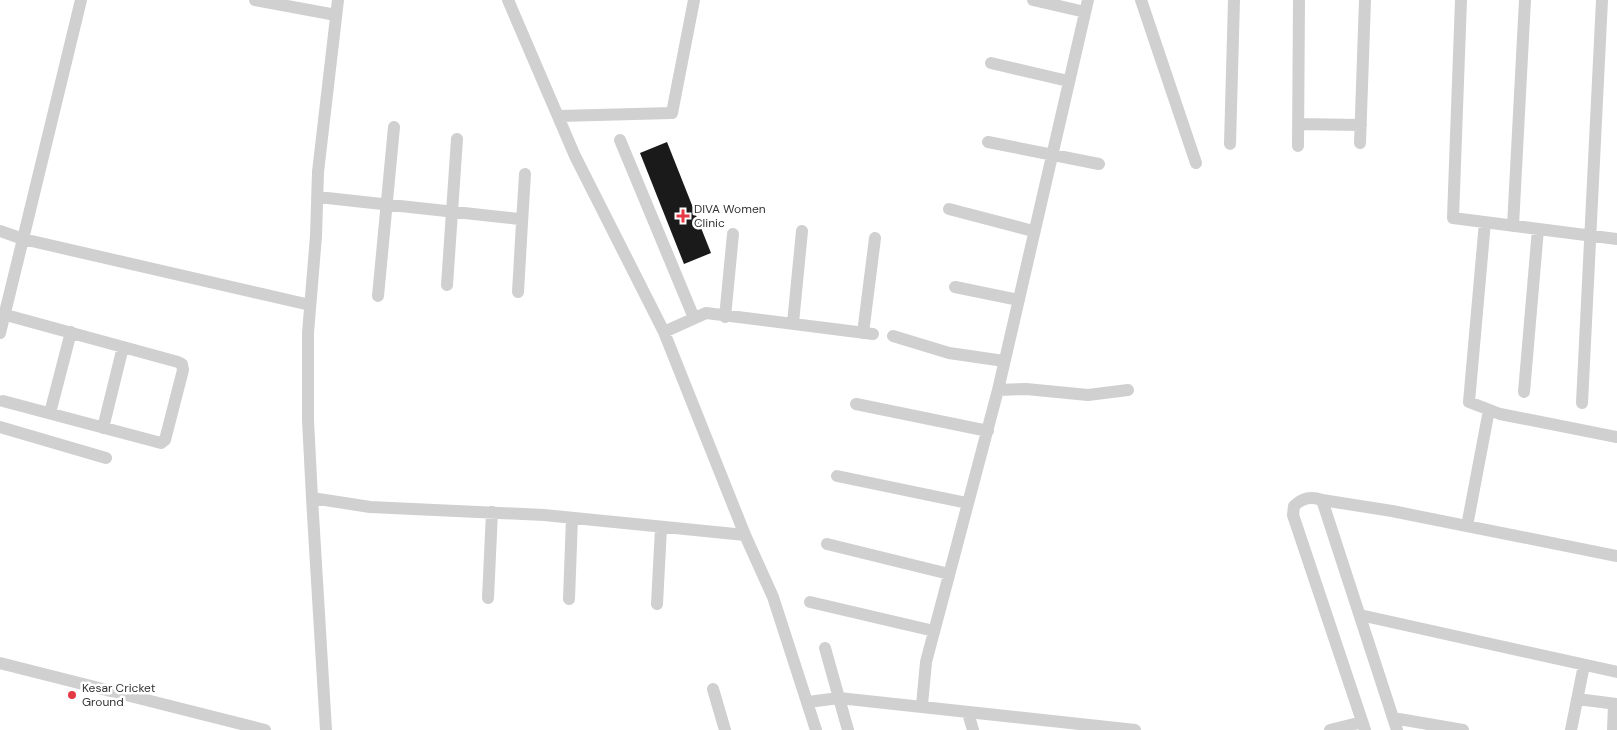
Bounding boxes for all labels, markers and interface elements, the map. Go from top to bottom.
place label: DIVA Women Clinic [694,201,766,231]
marker: DIVA Women Clinic [676,209,690,223]
place label: Kesar Cricket Ground [82,680,156,710]
marker: Kesar Cricket Ground [66,689,78,701]

